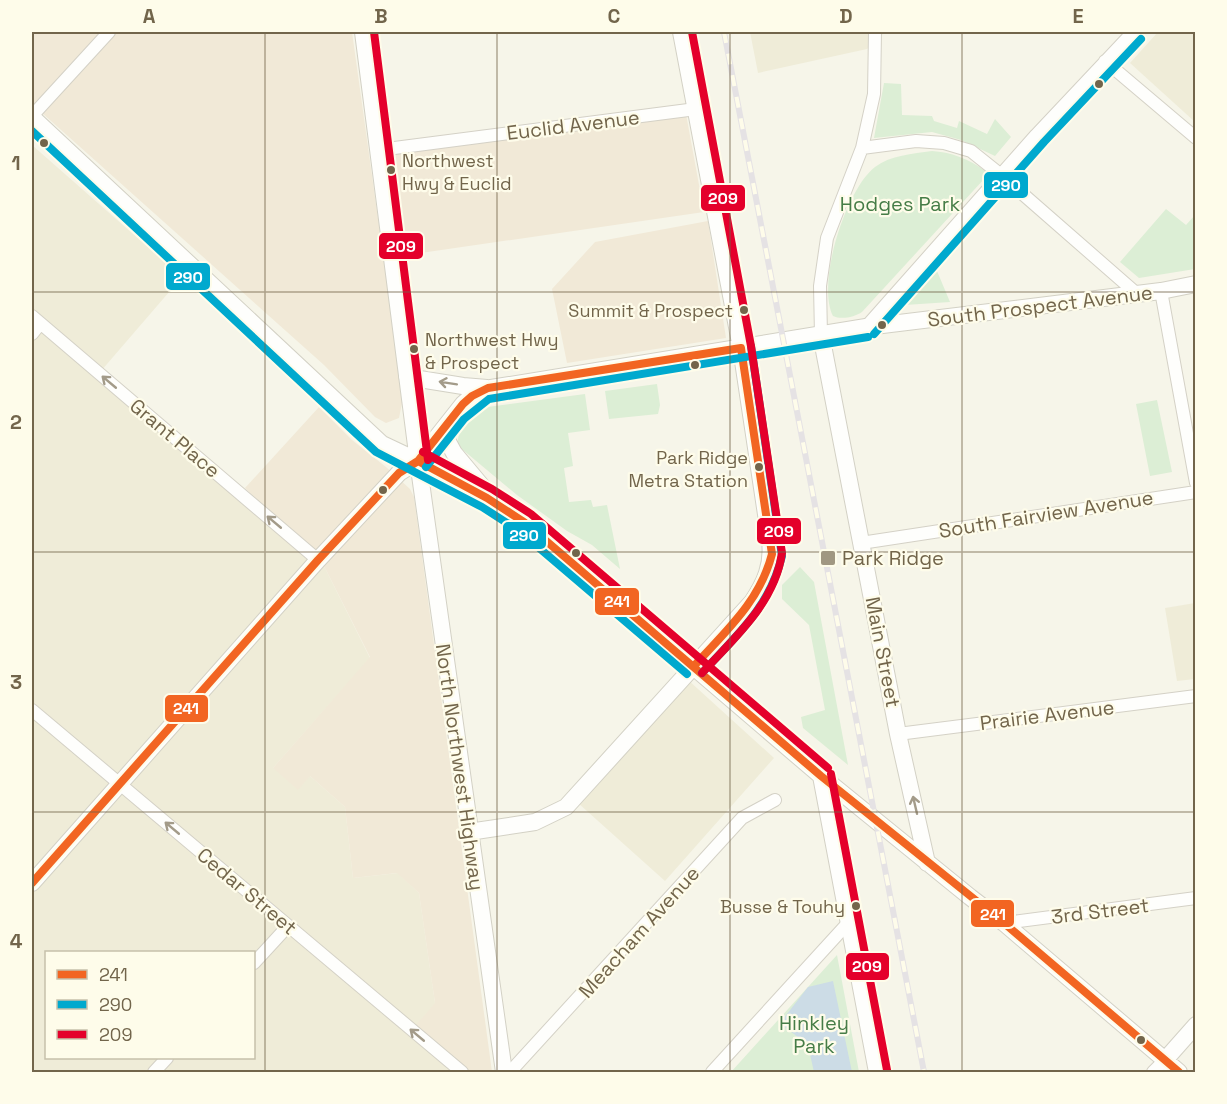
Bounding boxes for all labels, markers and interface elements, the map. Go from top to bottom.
text: A [143,3,156,29]
text: B [374,3,388,29]
text: C [608,3,621,29]
text: D [839,3,853,29]
text: E [1072,3,1084,29]
unlabelled marker [1093,78,1105,90]
street label: Euclid Avenue [505,104,641,146]
unlabelled marker [38,137,50,149]
place label: Northwest Hwy & Euclid [402,149,512,195]
text: 1 [11,150,21,176]
marker: Northwest Hwy & Euclid [385,164,397,176]
line badge: 290 [983,171,1029,199]
text: 290 [991,175,1021,196]
line badge: 209 [700,184,746,212]
text: 209 [708,188,738,209]
park label: Hodges Park [840,191,960,217]
line badge: 209 [378,232,424,260]
text: 209 [386,236,416,257]
line badge: 290 [165,262,211,291]
text: 290 [173,267,203,288]
street label: South Prospect Avenue [926,279,1154,333]
place label: Summit & Prospect [568,299,733,322]
marker: Summit & Prospect [738,304,750,316]
unlabelled marker [876,319,888,331]
place label: Northwest Hwy & Prospect [425,328,558,374]
marker: Northwest Hwy & Prospect [408,343,420,355]
unlabelled marker [689,359,701,371]
one-way arrow [102,375,117,389]
one-way arrow [438,378,458,389]
street label: Grant Place [124,393,226,483]
text: 2 [10,409,22,435]
place label: Park Ridge Metra Station [629,446,748,492]
marker: Park Ridge Metra Station [753,461,765,473]
unlabelled marker [377,484,389,496]
street label: South Fairview Avenue [937,484,1155,544]
one-way arrow [267,515,282,529]
line badge: 209 [756,517,802,545]
line badge: 290 [502,521,547,550]
text: 209 [764,521,794,542]
text: 290 [509,525,539,546]
place label: Park Ridge [842,545,944,571]
unlabelled marker [570,547,582,559]
marker: Park Ridge [819,549,837,567]
line badge: 241 [594,587,640,616]
text: 241 [604,591,630,612]
street label: Main Street [860,594,906,710]
street label: North Northwest Highway [430,642,490,892]
text: 3 [10,669,22,695]
line badge: 241 [164,694,209,723]
street label: Prairie Avenue [978,694,1116,736]
text: 241 [173,698,199,719]
one-way arrow [909,796,921,815]
one-way arrow [165,821,180,835]
street label: Cedar Street [192,842,302,940]
street label: Meacham Avenue [573,861,705,1003]
street label: 3rd Street [1050,892,1150,930]
place label: Busse & Touhy [720,895,845,918]
line badge: 241 [970,899,1015,928]
marker: Busse & Touhy [850,900,862,912]
text: 241 [980,904,1006,925]
text: 4 [10,928,23,954]
legend [45,951,255,1059]
line badge: 209 [845,952,890,981]
text: 209 [852,956,882,977]
text: 241 [99,963,128,986]
text: 290 [99,993,132,1016]
park label: Hinkley Park [779,1010,849,1059]
text: 209 [99,1023,132,1046]
one-way arrow [410,1029,426,1042]
unlabelled marker [1135,1034,1147,1046]

